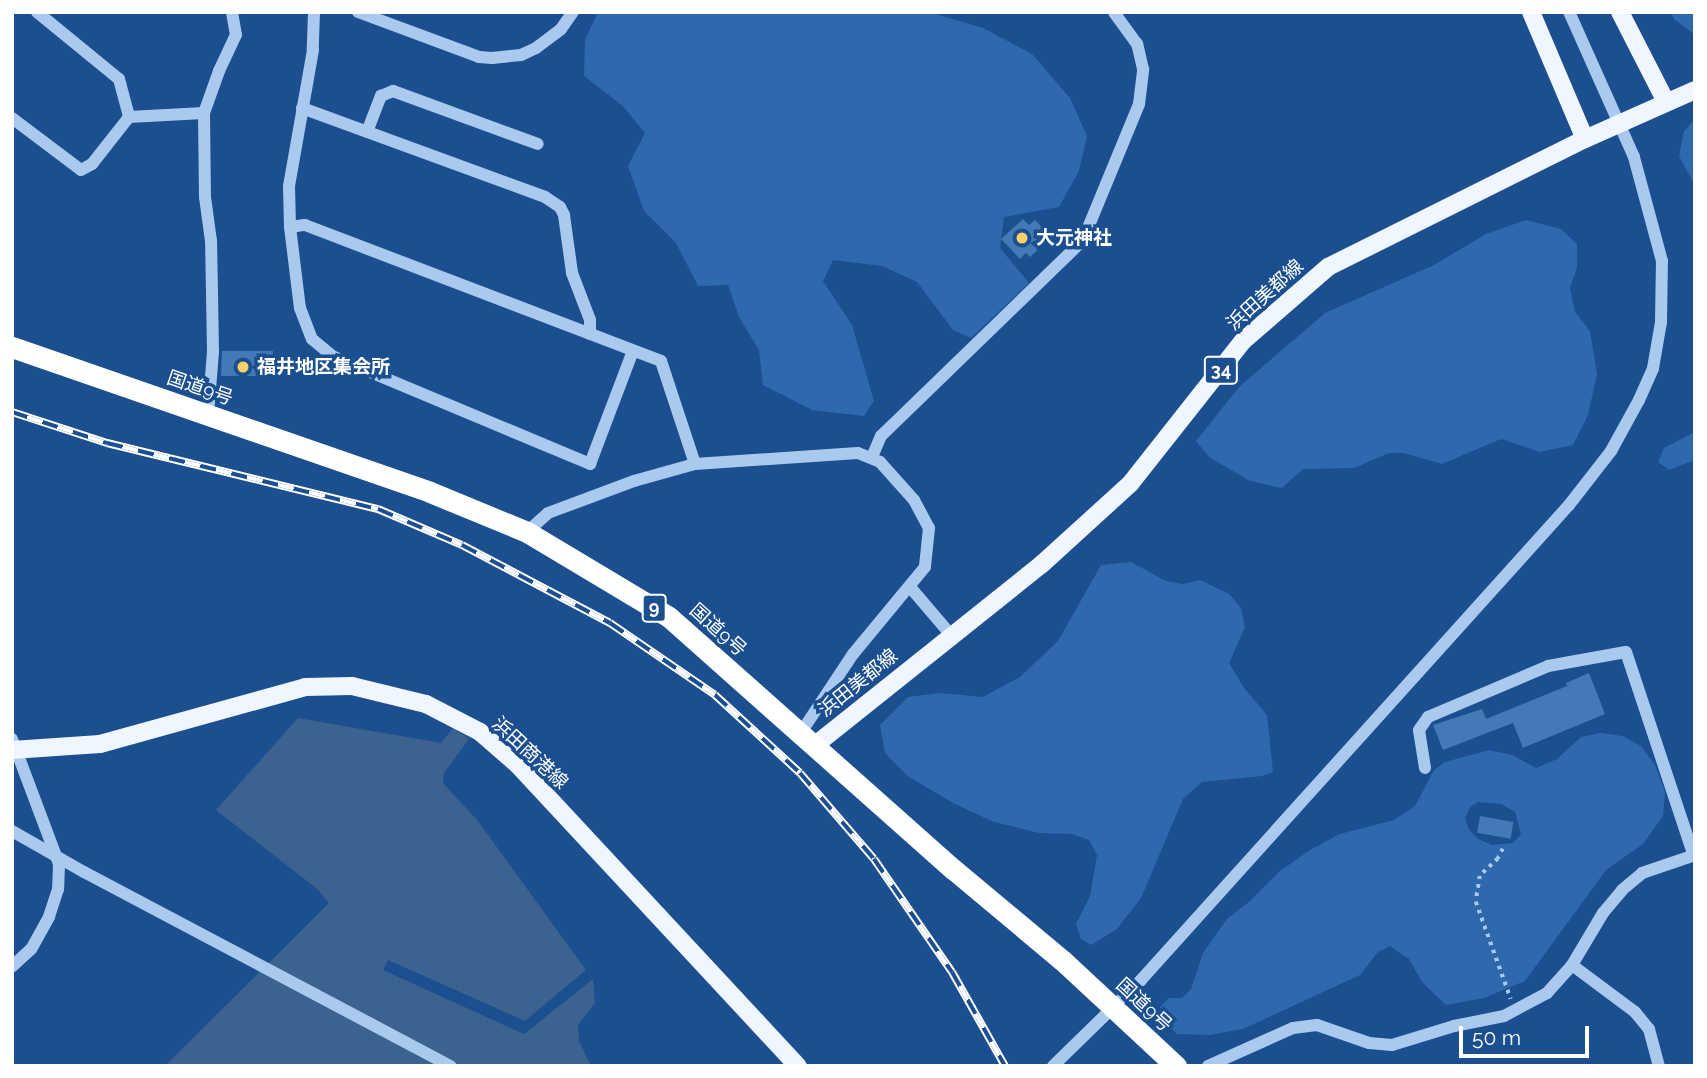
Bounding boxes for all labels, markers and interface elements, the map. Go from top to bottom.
place label: 大元神社 [1036,227,1112,249]
marker: 大元神社 [1014,230,1030,246]
street label: 浜田美都線 [1222,255,1308,335]
place label: 福井地区集会所 [257,356,390,378]
road number: 34 [1204,356,1238,384]
marker: 福井地区集会所 [235,359,251,375]
street label: 国道9号 [164,366,236,410]
road number: 9 [640,594,668,622]
street label: 国道9号 [685,599,751,661]
street label: 浜田美都線 [814,644,902,722]
street label: 浜田商港線 [487,712,573,794]
street label: 国道9号 [1111,973,1177,1037]
scale bar [1462,1012,1592,1056]
text: 50 m [1472,1025,1521,1050]

